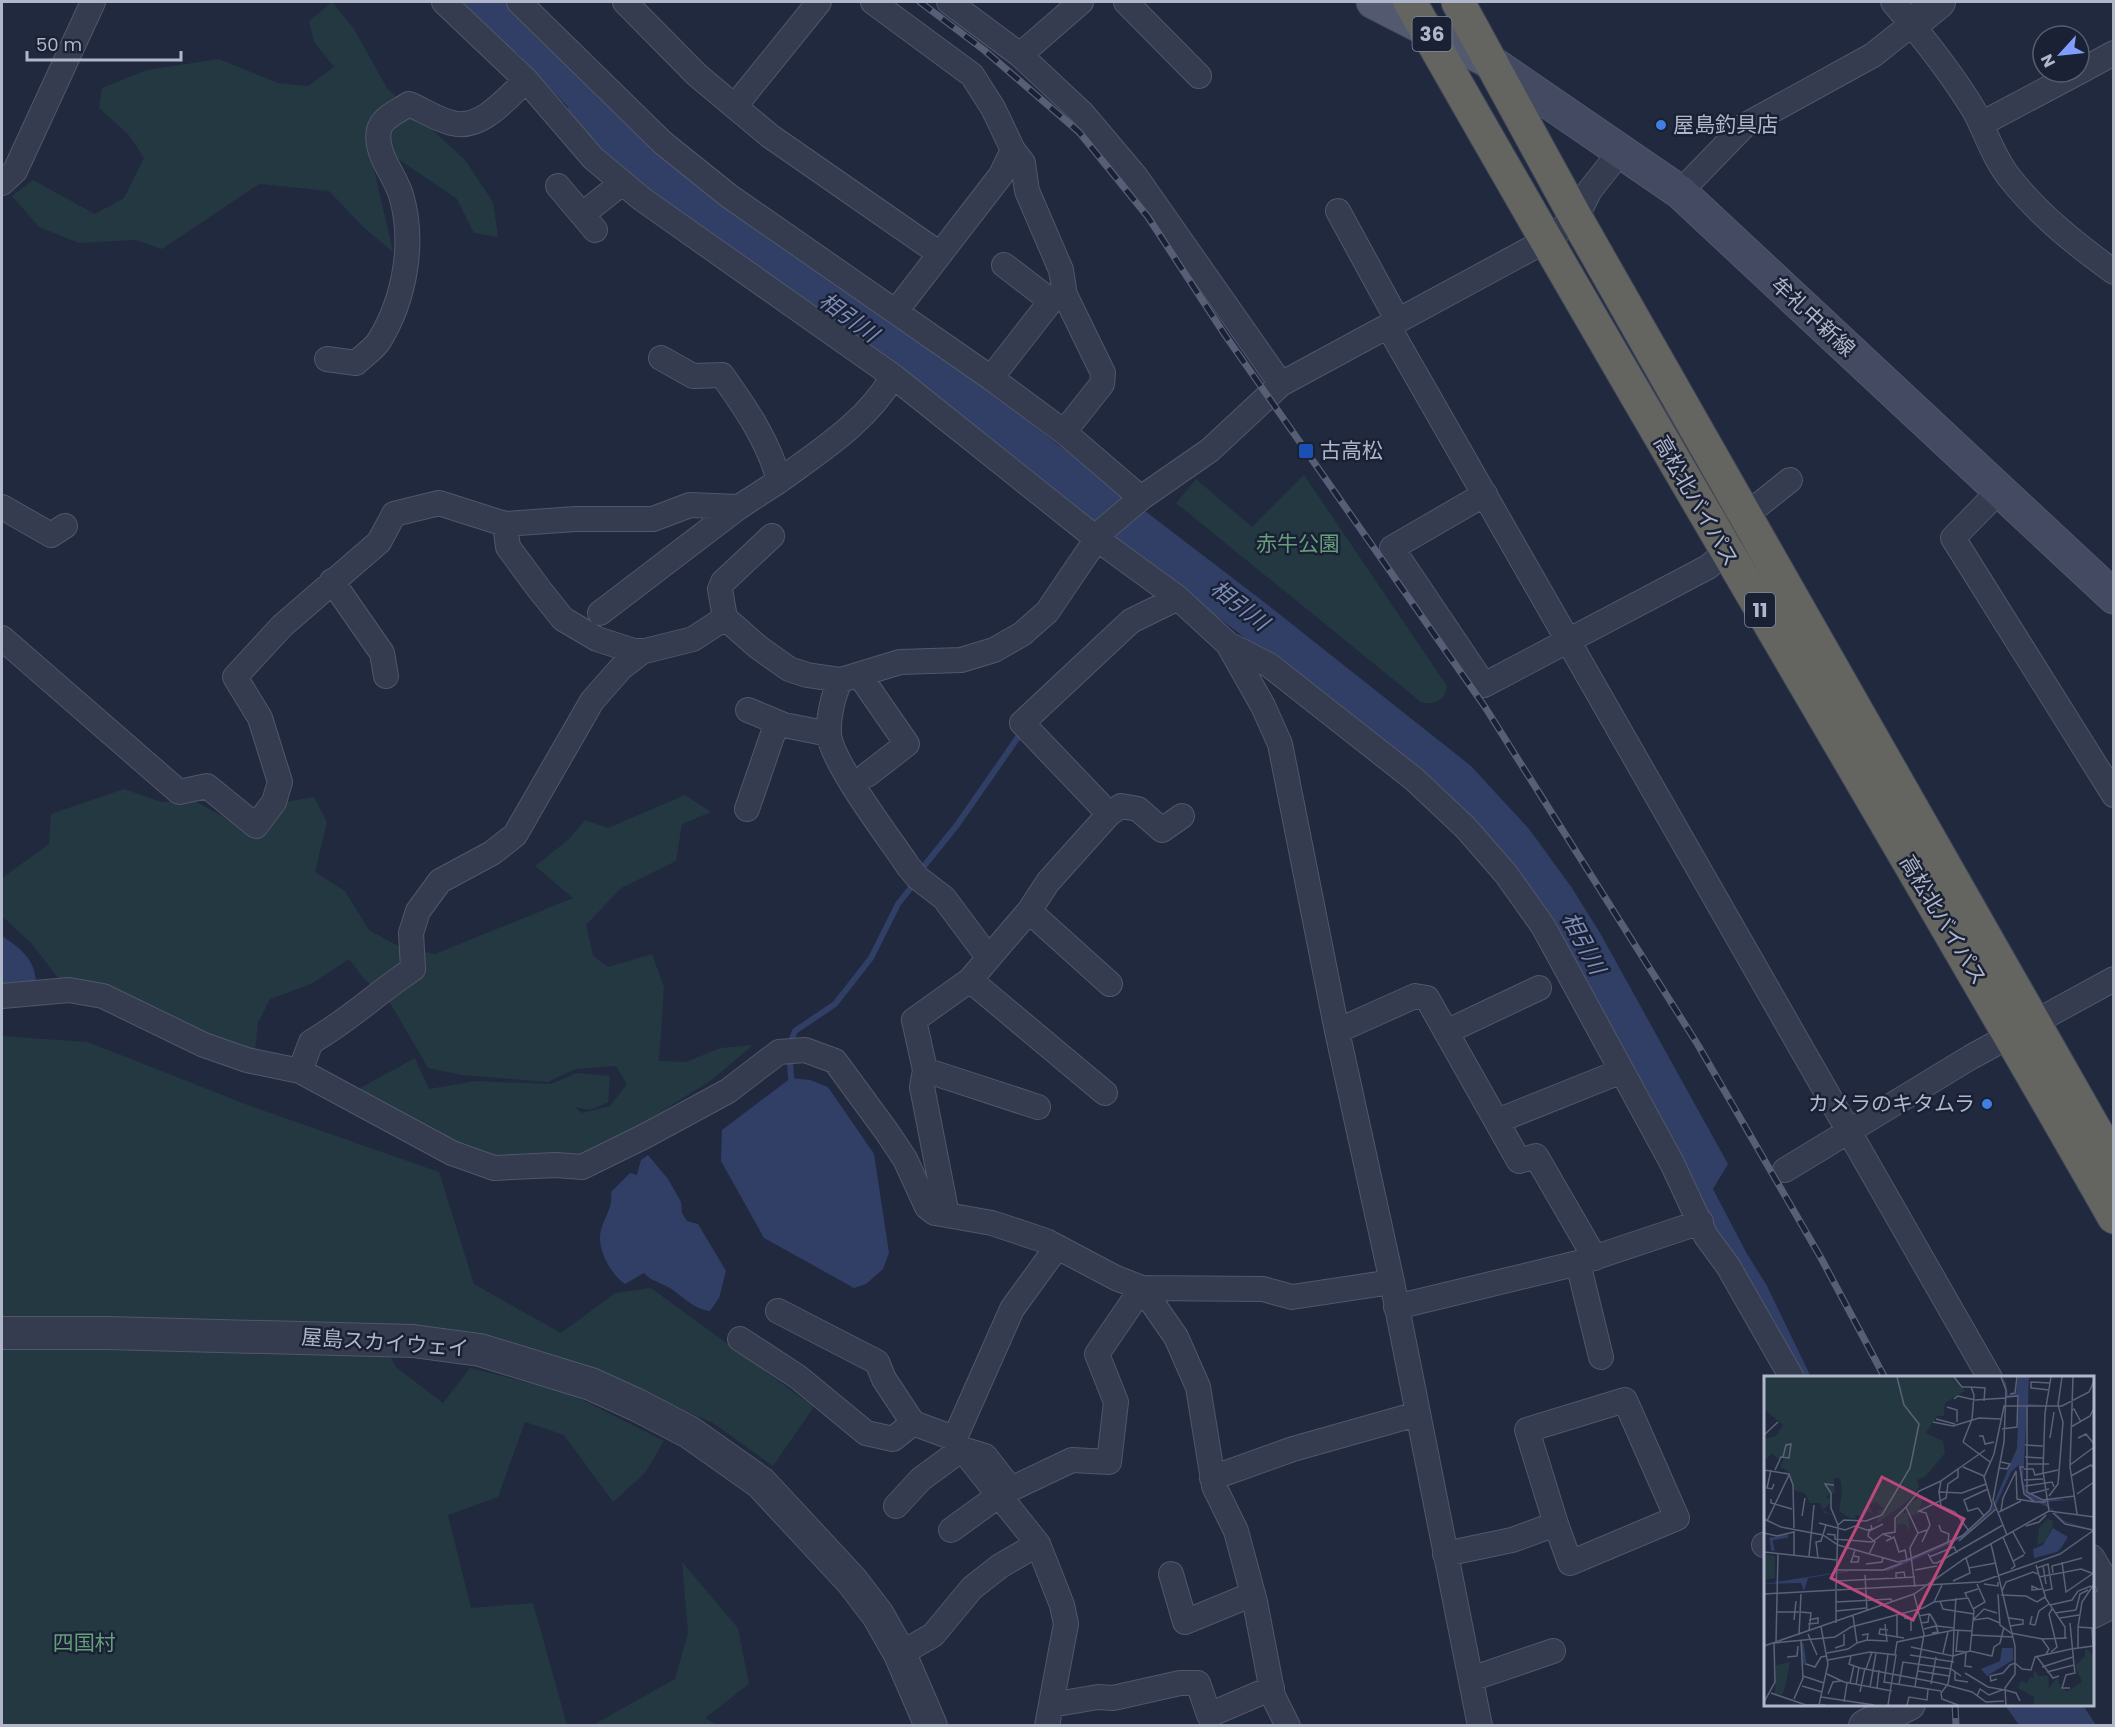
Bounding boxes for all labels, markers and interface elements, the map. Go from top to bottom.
road number: 36 [1412,17,1452,51]
scale bar [27,24,182,62]
north arrow [2031,24,2091,84]
text: 50 m [36,32,82,57]
text: N [2035,50,2061,71]
place label: 屋島釣具店 [1673,110,1778,139]
marker: 屋島釣具店 [1654,118,1668,132]
street label: 牟礼中新線 [1765,270,1862,363]
water label: 相引川 [813,285,886,351]
street label: 高松北バイパス [1647,430,1746,571]
place label: 古高松 [1320,436,1383,465]
marker: 古高松 [1297,442,1315,460]
park label: 赤牛公園 [1256,529,1340,558]
water label: 相引川 [1204,573,1277,639]
road number: 11 [1745,593,1775,627]
street label: 高松北バイパス [1893,849,1994,990]
water label: 相引川 [1554,907,1614,981]
place label: カメラのキタムラ [1808,1089,1975,1118]
marker: カメラのキタムラ [1980,1097,1994,1111]
street label: 屋島スカイウェイ [300,1322,470,1363]
inset map [1764,1376,2094,1706]
park label: 四国村 [53,1628,116,1657]

